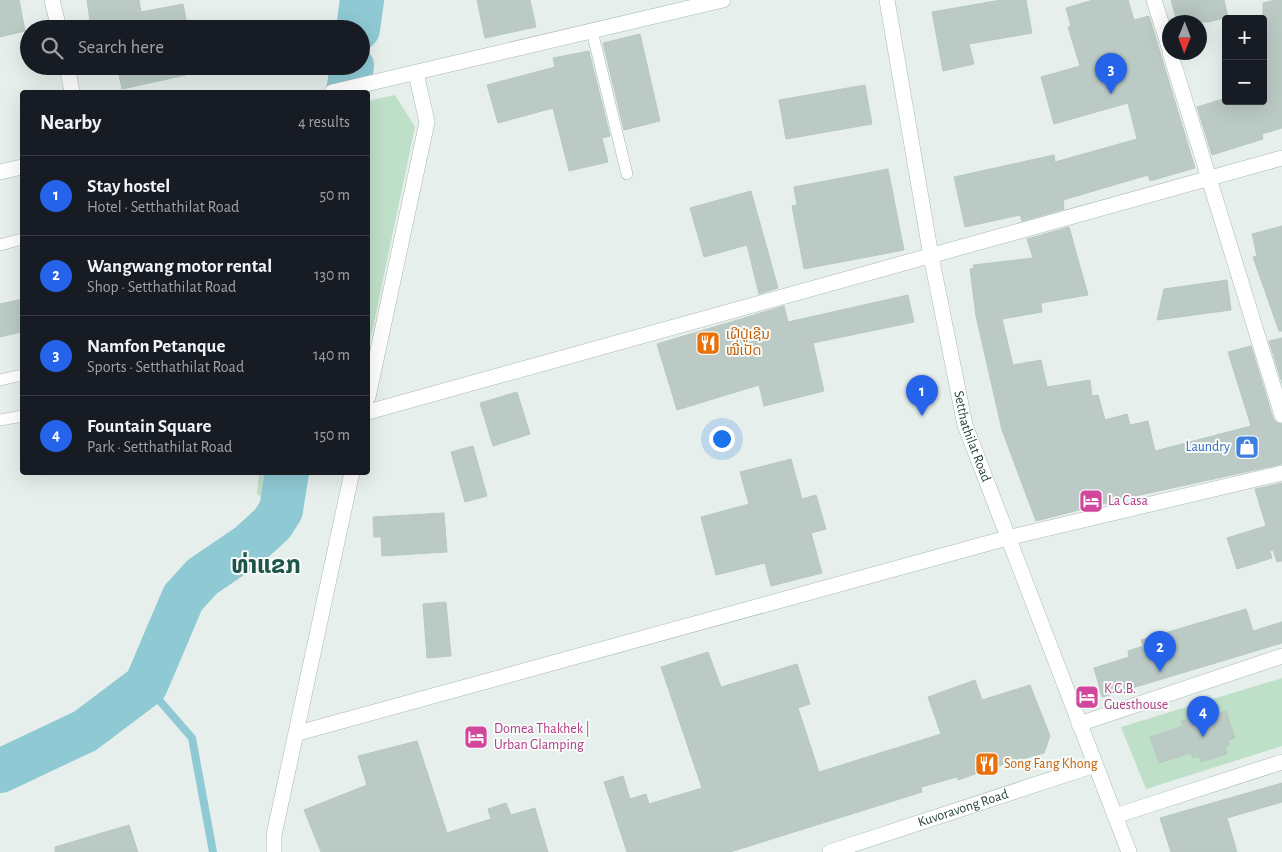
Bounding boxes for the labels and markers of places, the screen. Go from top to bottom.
pin: 3 [1095,53,1127,94]
place label: ເຝີປູ່ເຊີນ ໝີ່ເປັດ [726,326,770,358]
restaurant icon: ເຝີປູ່ເຊີນ ໝີ່ເປັດ [695,330,721,356]
pin: 1 [906,375,938,416]
shop icon: Laundry [1234,434,1260,460]
place label: Laundry [1186,440,1230,454]
hotel icon: La Casa [1078,488,1104,514]
place label: La Casa [1108,494,1149,508]
pin: 2 [1144,631,1176,672]
place label: K.G.B. Guesthouse [1104,682,1168,712]
hotel icon: K.G.B. Guesthouse [1074,684,1100,710]
pin: 4 [1187,696,1219,737]
place label: Domea Thakhek | Urban Glamping [494,721,590,752]
hotel icon: Domea Thakhek | Urban Glamping [463,724,489,750]
restaurant icon: Song Fang Khong [974,751,1000,777]
place label: Song Fang Khong [1004,757,1098,771]

